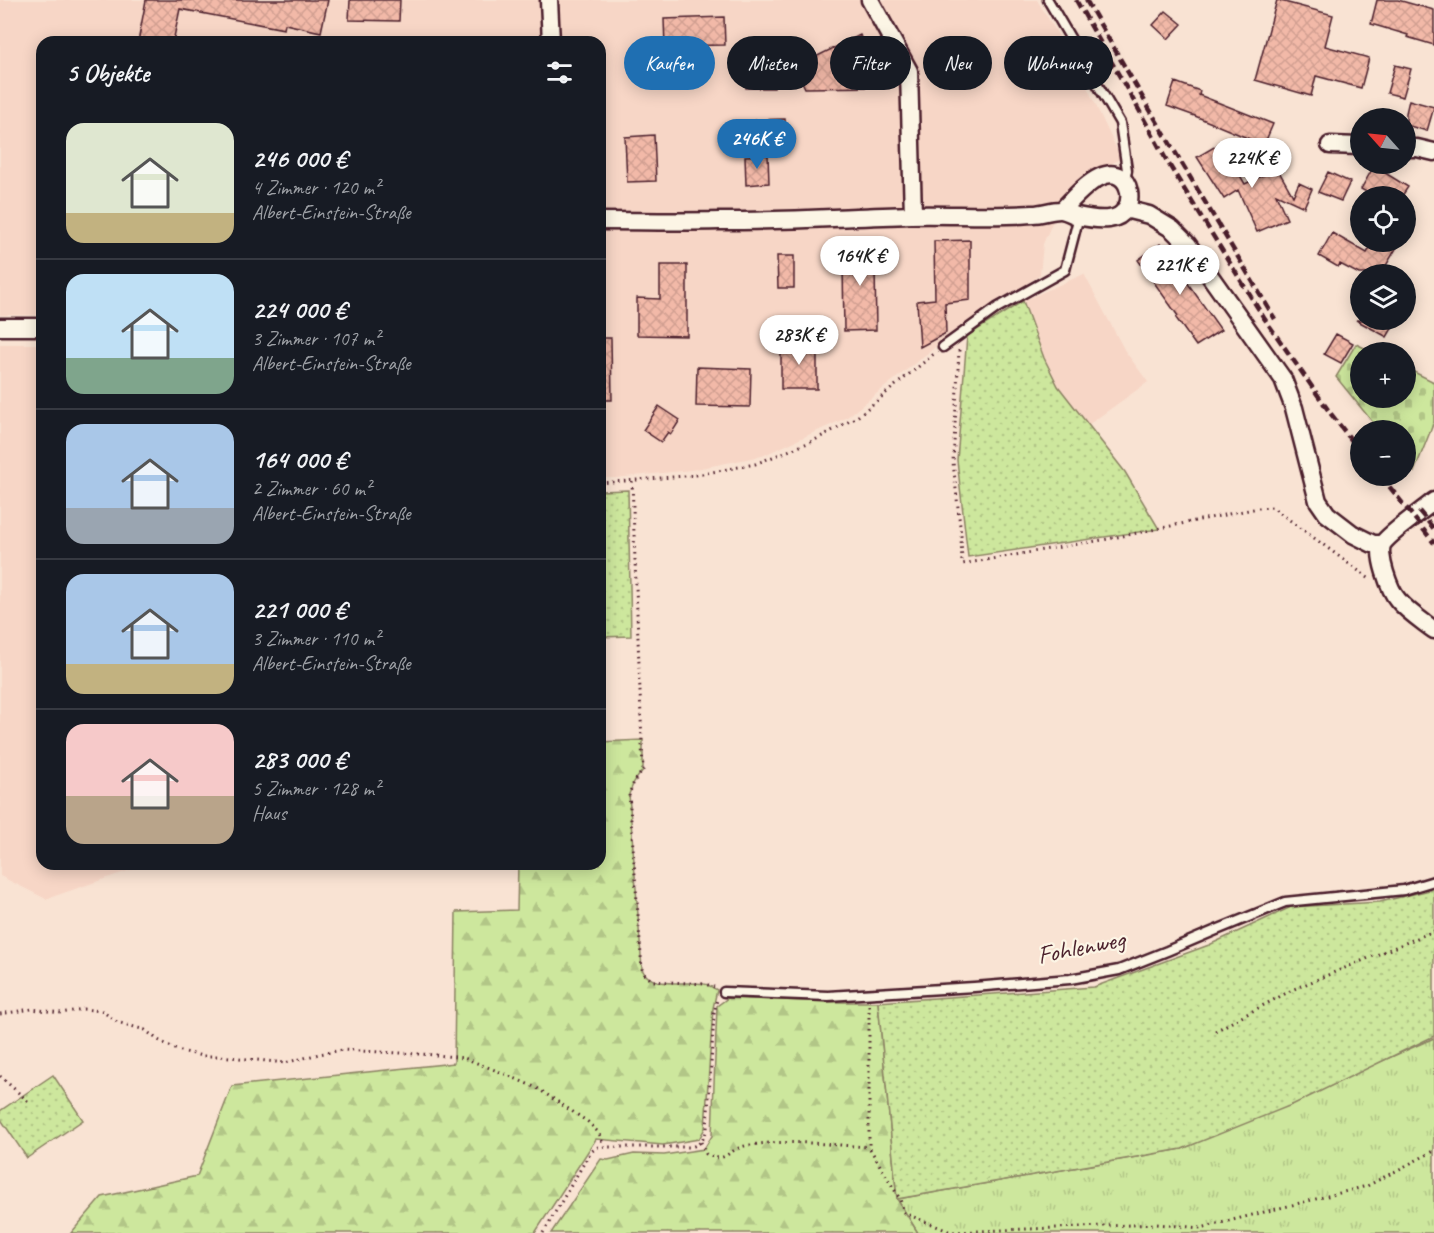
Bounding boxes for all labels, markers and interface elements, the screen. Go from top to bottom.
chip: Kaufen [624,36,715,90]
chip: Mieten [727,36,818,90]
chip: Filter [830,36,911,90]
chip: Neu [923,36,992,90]
chip: Wohnung [1004,36,1113,90]
text: 5 Objekte [66,56,150,89]
icon: filters [543,56,576,89]
north arrow [1350,108,1416,174]
map controls [1350,108,1416,486]
pin: 246K € [708,119,806,170]
text: 246K € [731,126,783,151]
pin: 224K € [1203,138,1301,189]
text: 246 000 € [252,142,347,175]
text: 224K € [1227,145,1278,170]
icon: home [114,147,186,219]
text: 4 Zimmer · 120 m² [252,175,380,200]
button: locate [1350,186,1416,252]
text: Albert-Einstein-Straße [252,200,411,225]
pin: 164K € [811,236,909,287]
text: 164K € [834,243,886,268]
pin: 221K € [1131,245,1229,296]
text: 221K € [1155,252,1206,277]
button: layers [1350,264,1416,330]
text: 224 000 € [252,293,346,326]
icon: home [114,298,186,370]
pin: 283K € [750,315,848,366]
text: 283K € [774,322,825,347]
text: 3 Zimmer · 107 m² [252,326,380,351]
button: + [1350,342,1416,408]
text: Albert-Einstein-Straße [252,351,411,376]
button: − [1350,420,1416,486]
text: 164 000 € [252,443,347,476]
icon: home [114,448,186,520]
text: 2 Zimmer · 60 m² [252,476,371,501]
text: Albert-Einstein-Straße [252,501,411,526]
text: 221 000 € [252,593,346,626]
icon: home [114,598,186,670]
text: 3 Zimmer · 110 m² [252,626,380,651]
text: Albert-Einstein-Straße [252,651,411,676]
text: 283 000 € [252,743,346,776]
icon: home [114,748,186,820]
text: 5 Zimmer · 128 m² [252,776,380,801]
text: Haus [252,801,286,826]
street label: Fohlenweg [1035,922,1129,972]

